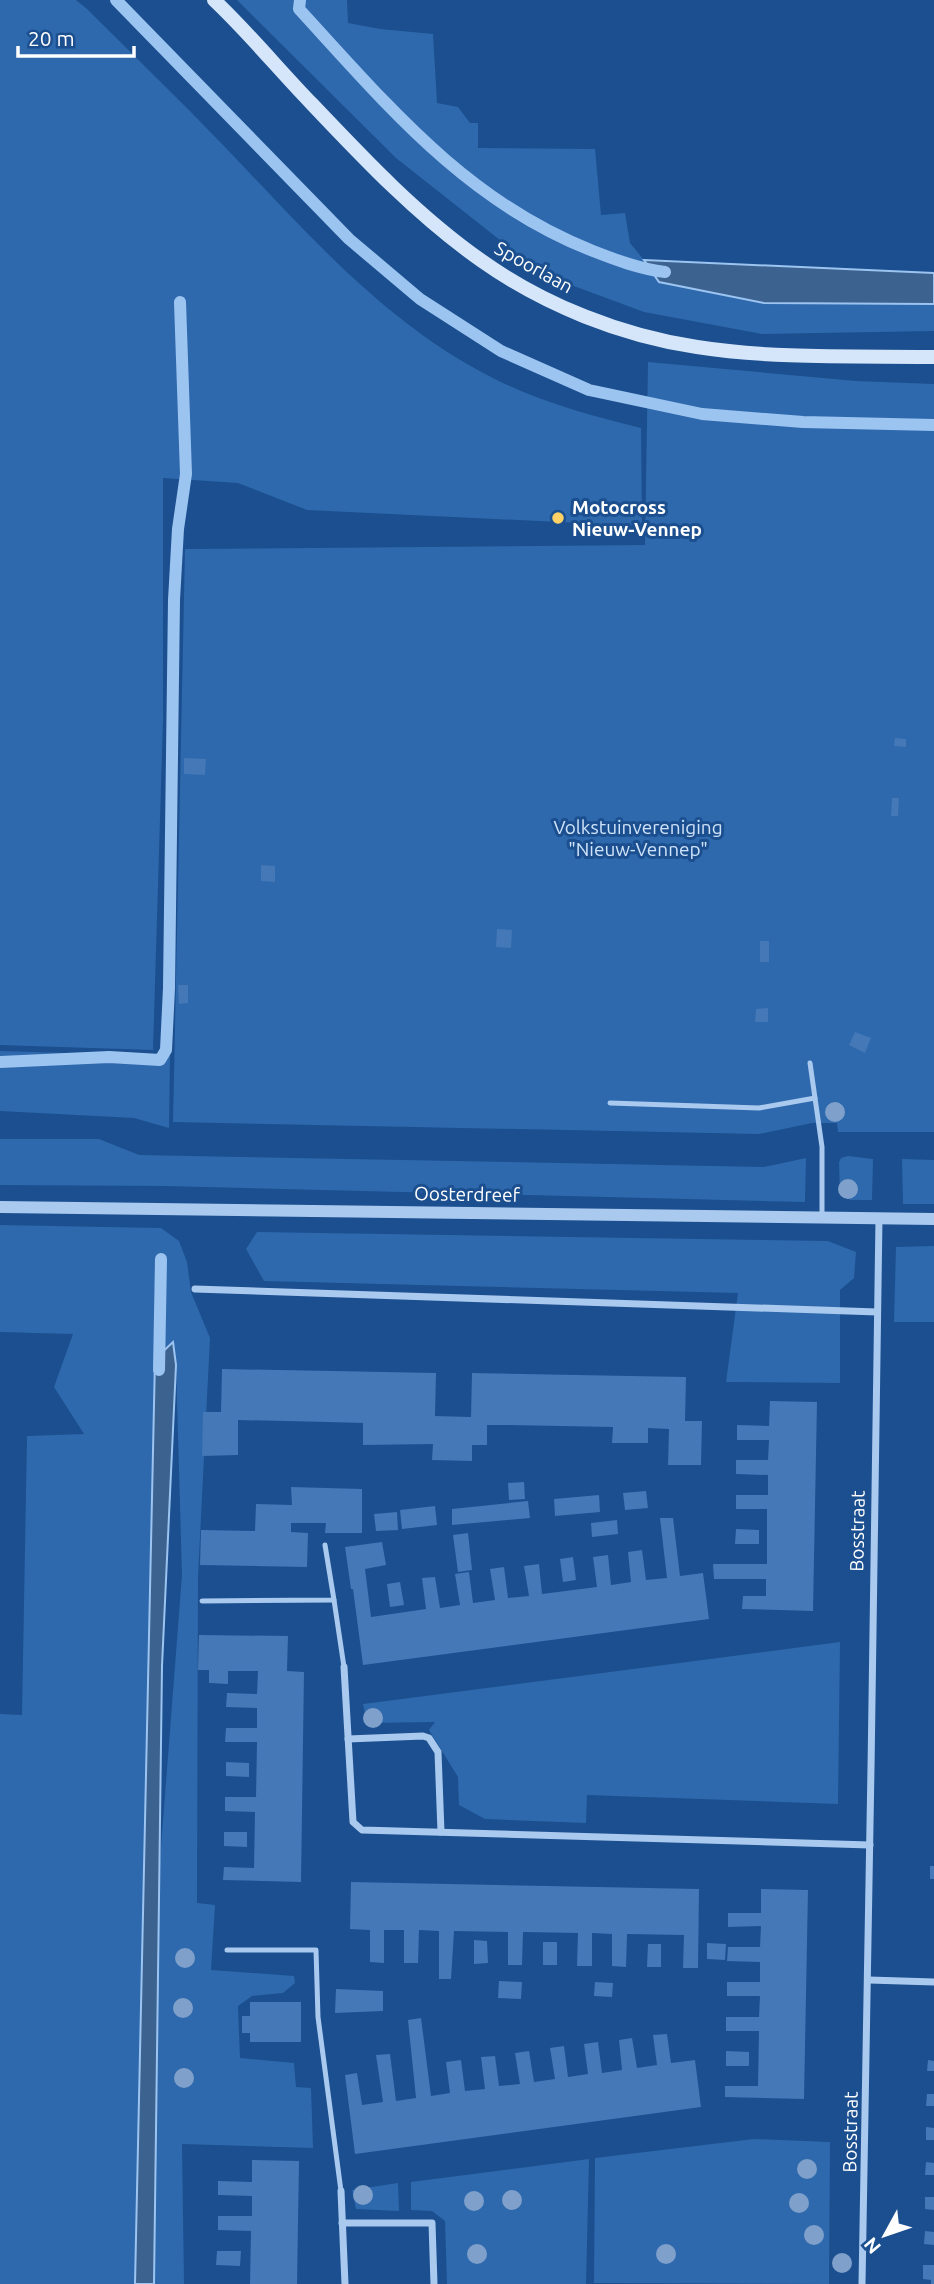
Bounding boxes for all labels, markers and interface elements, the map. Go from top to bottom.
scale bar [18,14,133,58]
text: 20 m [28,26,75,50]
street label: Spoorlaan [491,237,577,297]
place label: Motocross Nieuw-Vennep [572,496,702,540]
marker: Motocross Nieuw-Vennep [550,510,566,526]
park label: Volkstuinvereniging "Nieuw-Vennep" [553,816,723,860]
street label: Oosterdreef [414,1182,521,1206]
street label: Bosstraat [845,1490,869,1572]
street label: Bosstraat [838,2091,862,2173]
north arrow [850,2200,920,2270]
text: N [859,2233,885,2258]

